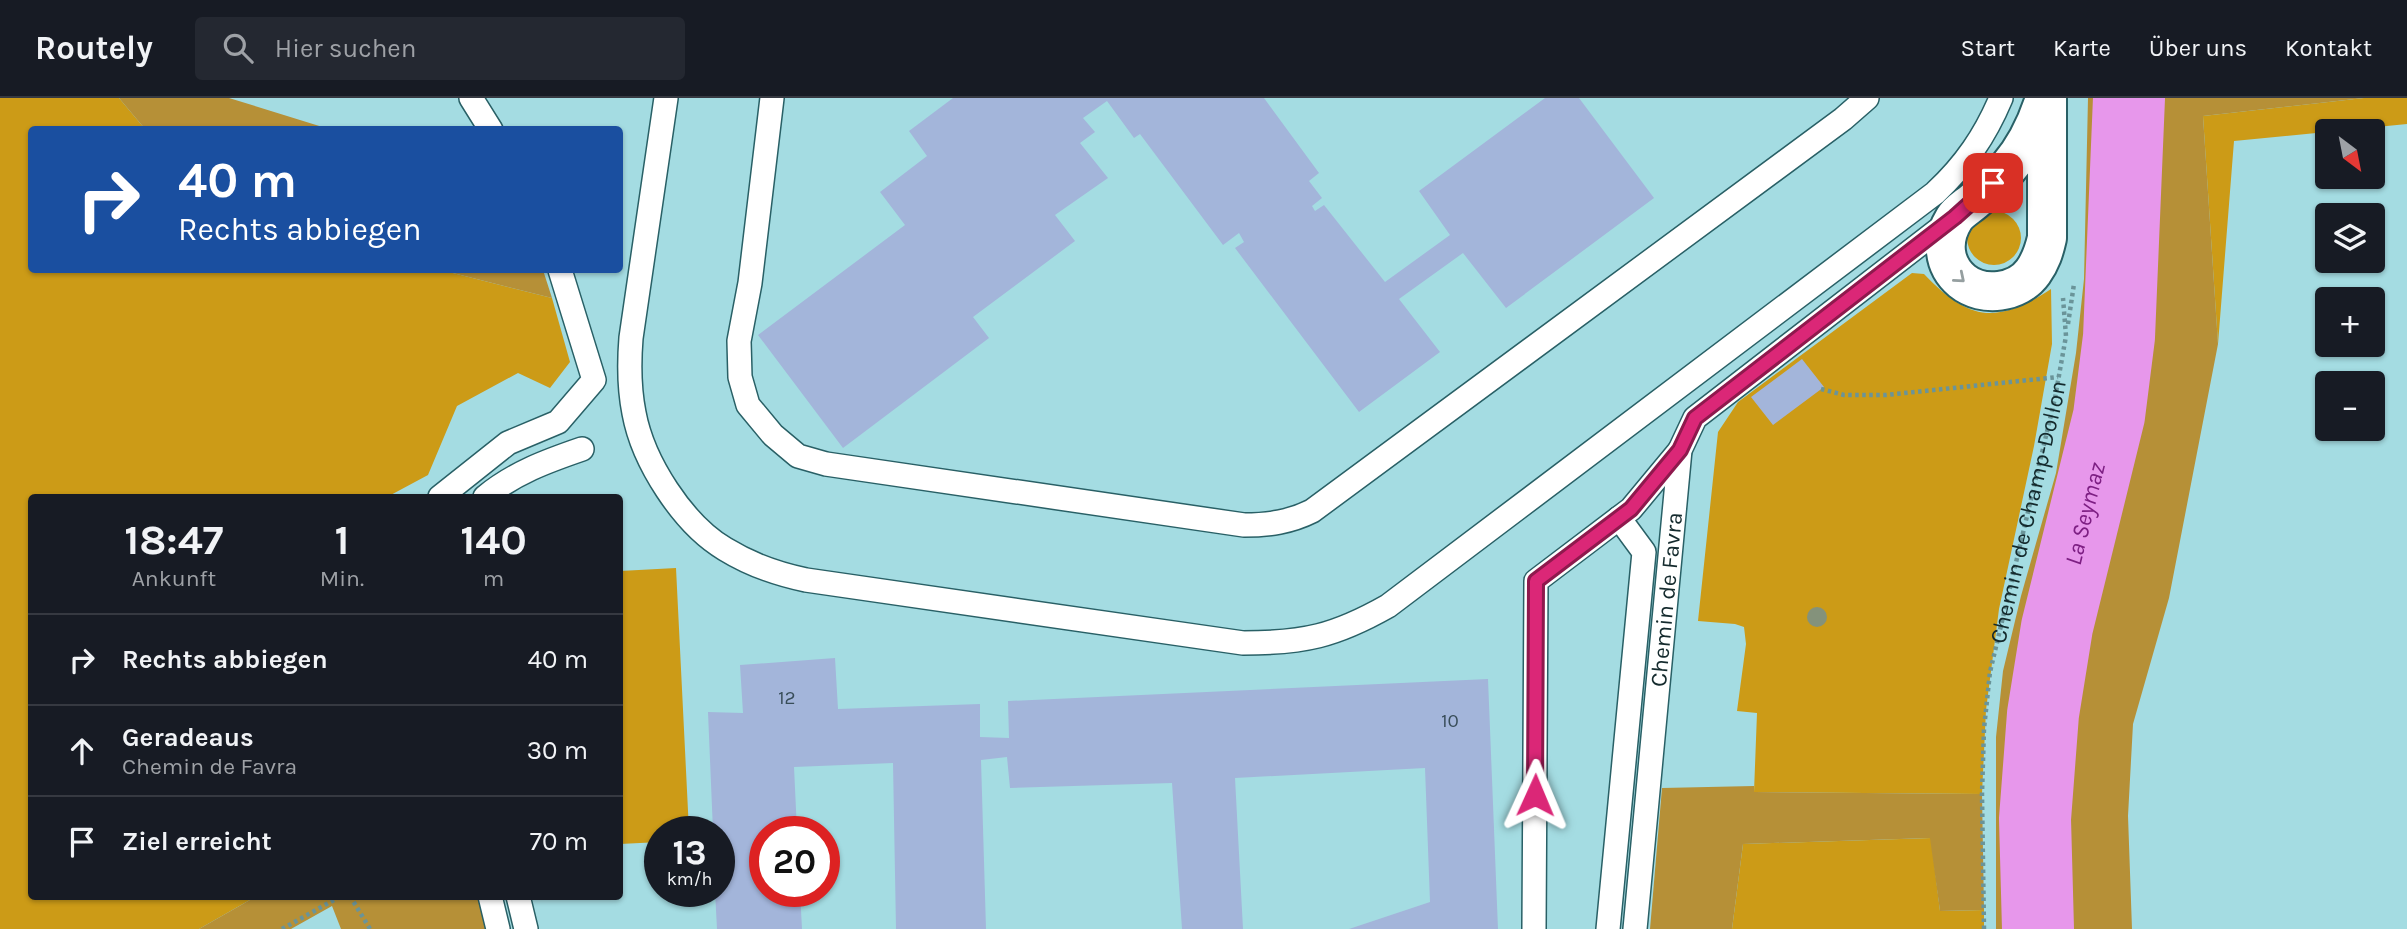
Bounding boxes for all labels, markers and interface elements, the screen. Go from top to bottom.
search box [195,17,685,80]
text: Routely [35,29,153,67]
icon: search [219,29,257,67]
text: Hier suchen [275,33,416,64]
text: Start [1961,34,2015,62]
text: Karte [2053,34,2111,62]
text: Über uns [2149,34,2247,62]
text: Kontakt [2285,34,2372,62]
north arrow [2315,119,2385,189]
map controls [2315,119,2385,441]
text: 40 m [178,152,297,209]
pin [1963,153,2023,213]
icon: right [63,154,154,245]
icon: arrive [1974,164,2012,202]
button: layers [2315,203,2385,273]
text: Rechts abbiegen [178,211,422,248]
one-way arrow [1952,270,1965,282]
button: + [2315,287,2385,357]
button: − [2315,371,2385,441]
street label: Chemin de Champ-Dollon [1984,378,2072,646]
water label: La Seymaz [2059,459,2111,568]
street label: Chemin de Favra [1645,511,1688,688]
text: 18:47 [124,515,224,565]
text: 1 [334,515,349,565]
text: 140 [460,515,527,565]
text: Ankunft [132,565,216,592]
text: Min. [320,565,364,592]
text: m [483,565,504,592]
icon: right [63,641,101,679]
text: Rechts abbiegen [122,644,328,675]
text: 40 m [528,644,588,675]
house number: 12 [778,687,796,709]
house number: 10 [1441,710,1459,732]
text: Geradeaus [122,722,254,753]
icon: ahead [63,732,101,770]
text: 30 m [527,735,588,766]
text: Chemin de Favra [122,753,297,780]
position arrow [1498,758,1572,832]
speed limit sign: 20 [749,816,840,907]
icon: arrive [63,823,101,861]
text: Ziel erreicht [122,826,272,857]
text: 70 m [530,826,588,857]
text: 13 [672,832,707,873]
text: km/h [667,868,712,890]

